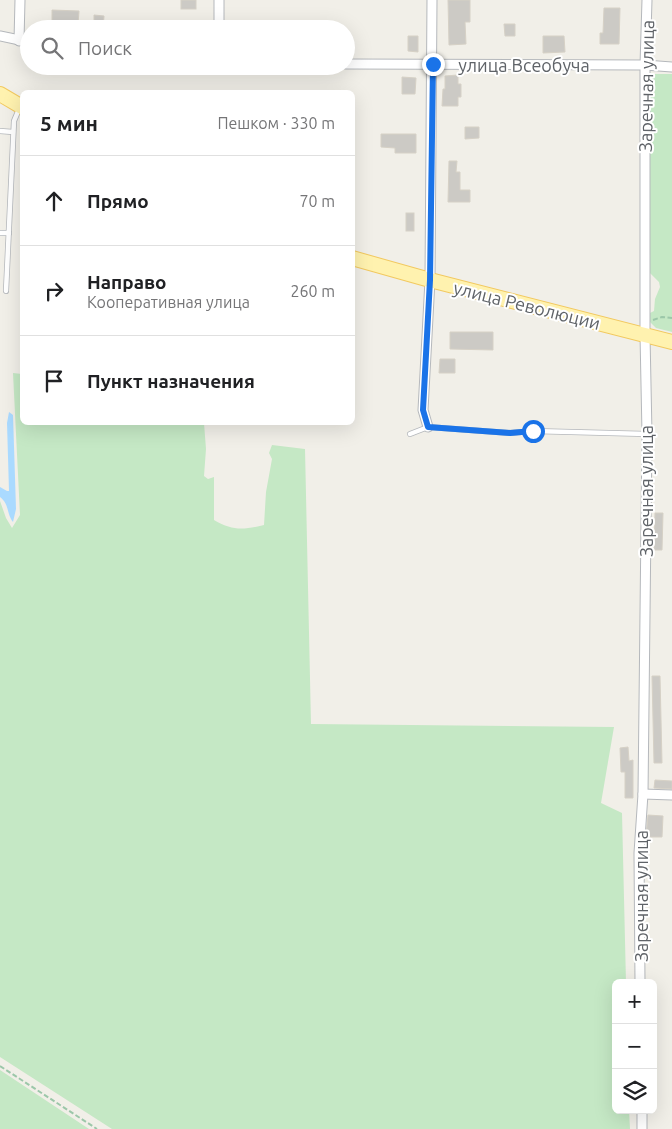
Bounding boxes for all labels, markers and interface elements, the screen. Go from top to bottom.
search box [20,20,355,75]
street label: Заречная улица [635,20,657,152]
icon: search [38,34,66,62]
text: Поиск [78,37,132,59]
route end [422,53,445,76]
street label: улица Всеобуча [458,55,590,75]
text: 5 мин [40,111,98,135]
text: Пешком · 330 m [217,114,335,132]
icon: ahead [40,187,68,215]
text: Прямо [87,190,149,212]
text: 70 m [299,192,335,210]
text: Направо [87,271,167,293]
icon: right [40,277,68,305]
street label: улица Революции [451,277,603,333]
text: 260 m [290,282,335,300]
text: Кооперативная улица [87,293,250,311]
icon: arrive [40,367,68,395]
text: Пункт назначения [87,370,255,392]
route start [522,420,545,443]
street label: Заречная улица [636,425,656,557]
street label: Заречная улица [631,830,651,962]
map controls [612,979,657,1114]
button: + [612,979,657,1024]
button: − [612,1024,657,1069]
button: layers [612,1069,657,1114]

